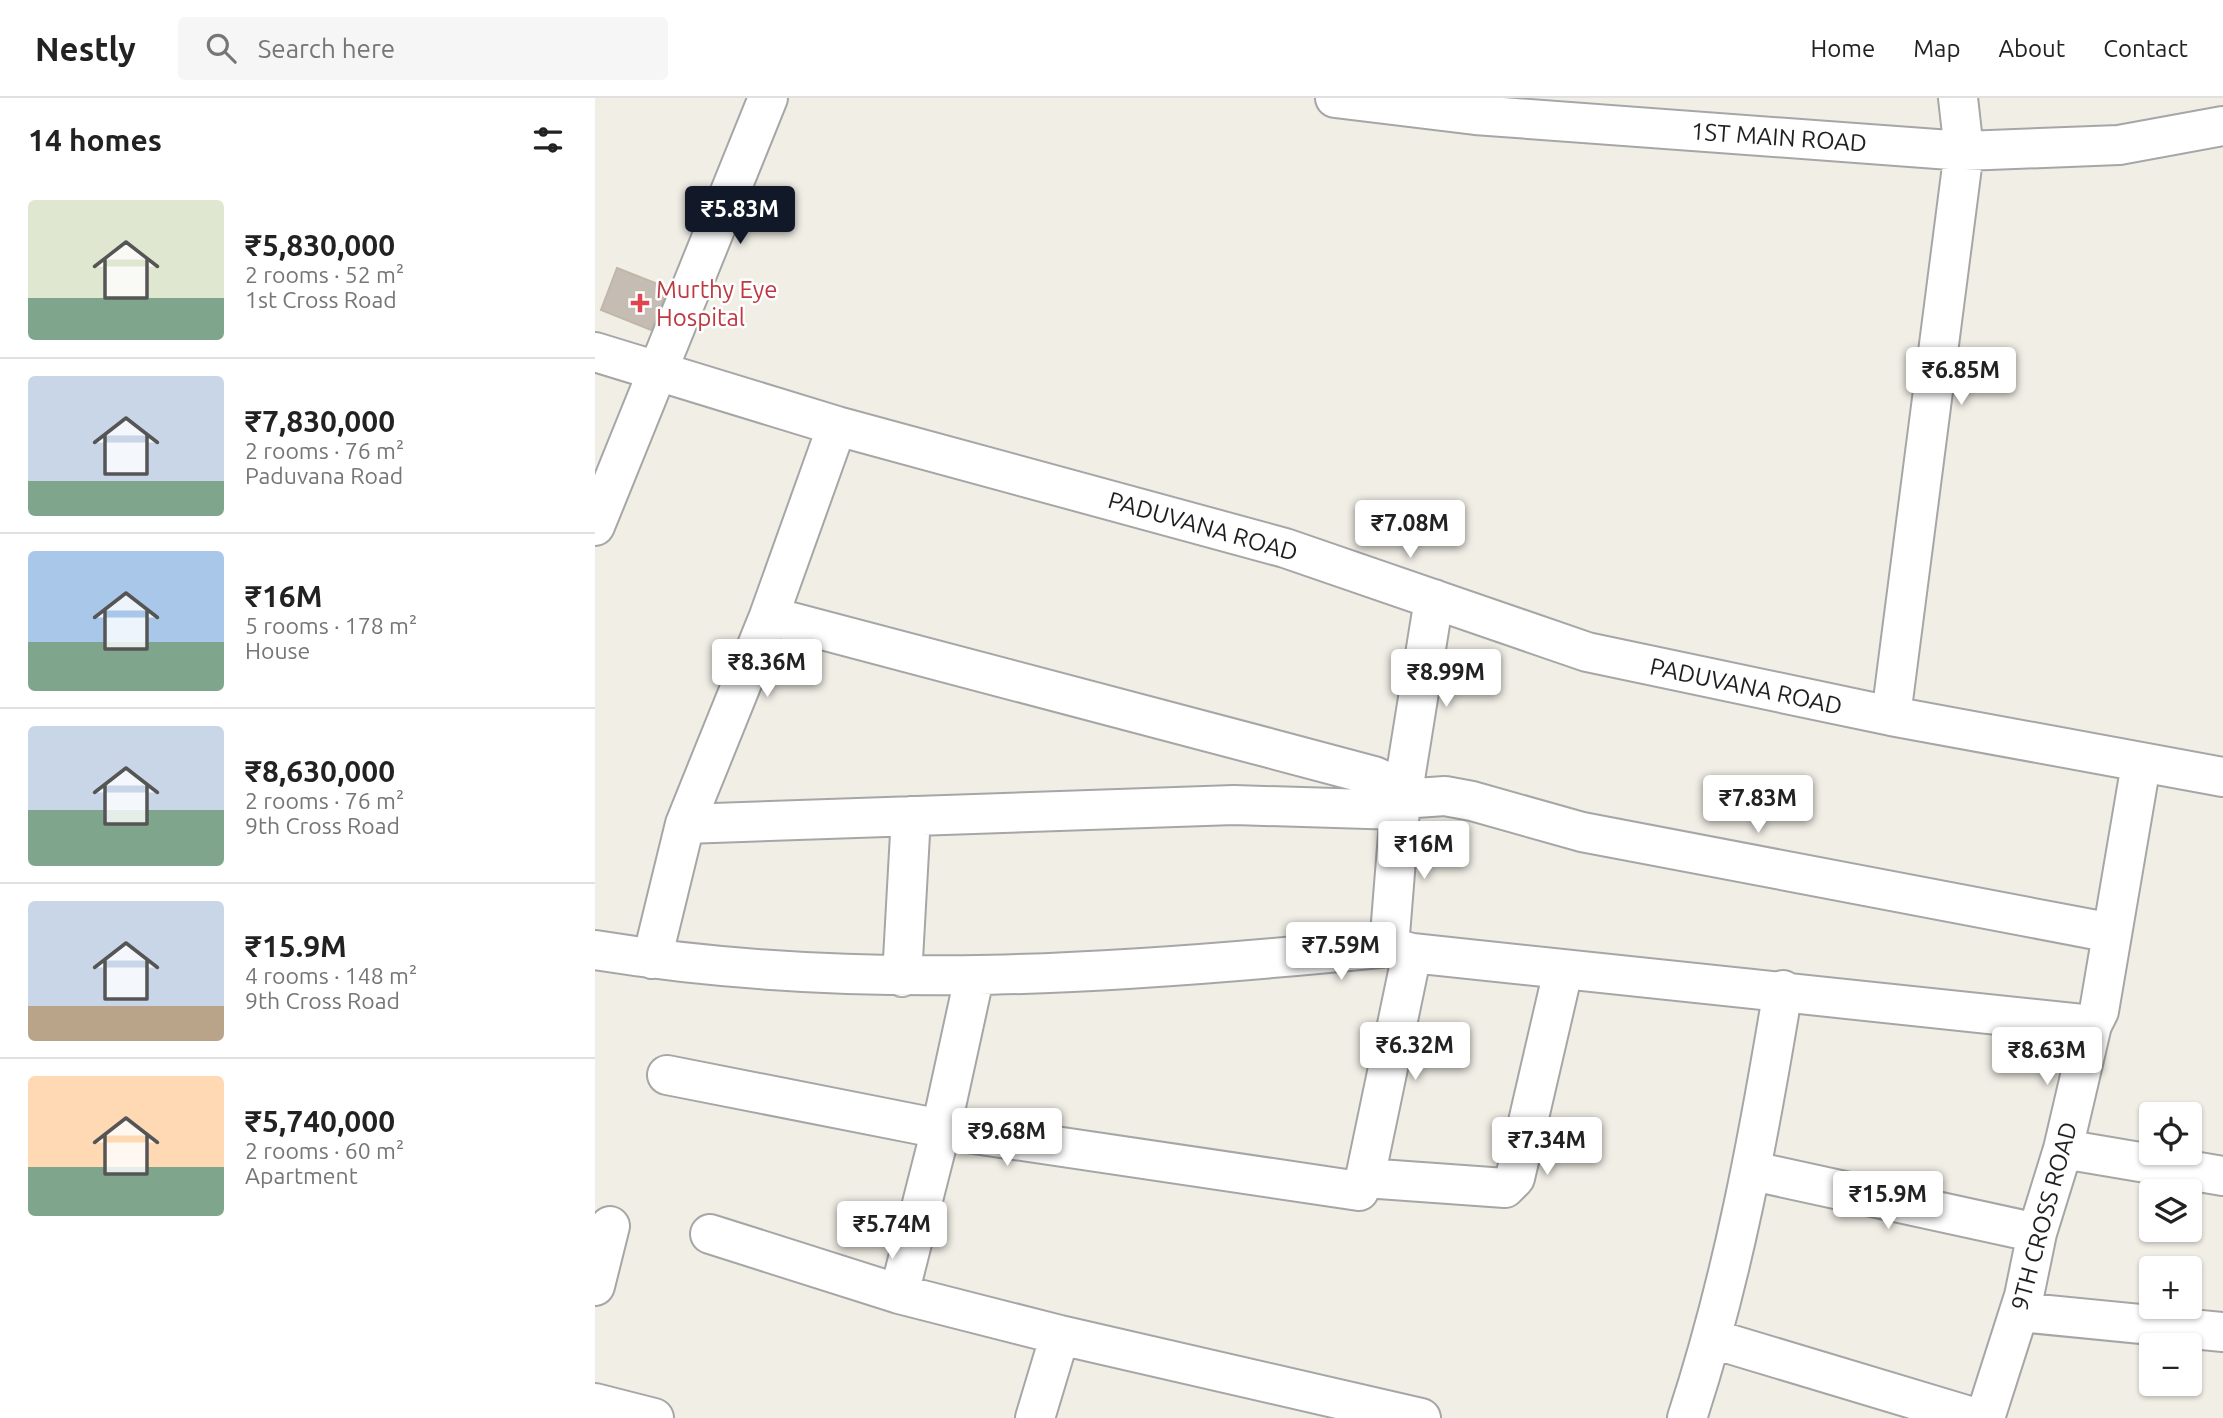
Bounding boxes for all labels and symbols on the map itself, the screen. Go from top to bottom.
street label: 1ST MAIN ROAD [1690,117,1868,157]
pin: ₹5.83M [683,186,797,246]
place label: Murthy Eye Hospital [656,276,778,331]
marker: Murthy Eye Hospital [630,293,650,313]
pin: ₹6.85M [1904,348,2018,407]
street label: PADUVANA ROAD [1105,486,1301,566]
pin: ₹7.08M [1353,500,1467,560]
pin: ₹8.36M [710,640,824,699]
pin: ₹8.99M [1389,650,1503,709]
street label: PADUVANA ROAD [1647,652,1845,720]
pin: ₹7.83M [1701,776,1815,835]
pin: ₹16M [1383,822,1465,881]
pin: ₹7.59M [1284,922,1398,982]
pin: ₹6.32M [1358,1023,1472,1082]
pin: ₹8.63M [1990,1028,2104,1087]
pin: ₹9.68M [950,1108,1064,1168]
pin: ₹7.34M [1490,1118,1604,1177]
street label: 9TH CROSS ROAD [2006,1119,2082,1313]
pin: ₹15.9M [1831,1172,1945,1231]
pin: ₹5.74M [835,1202,949,1261]

